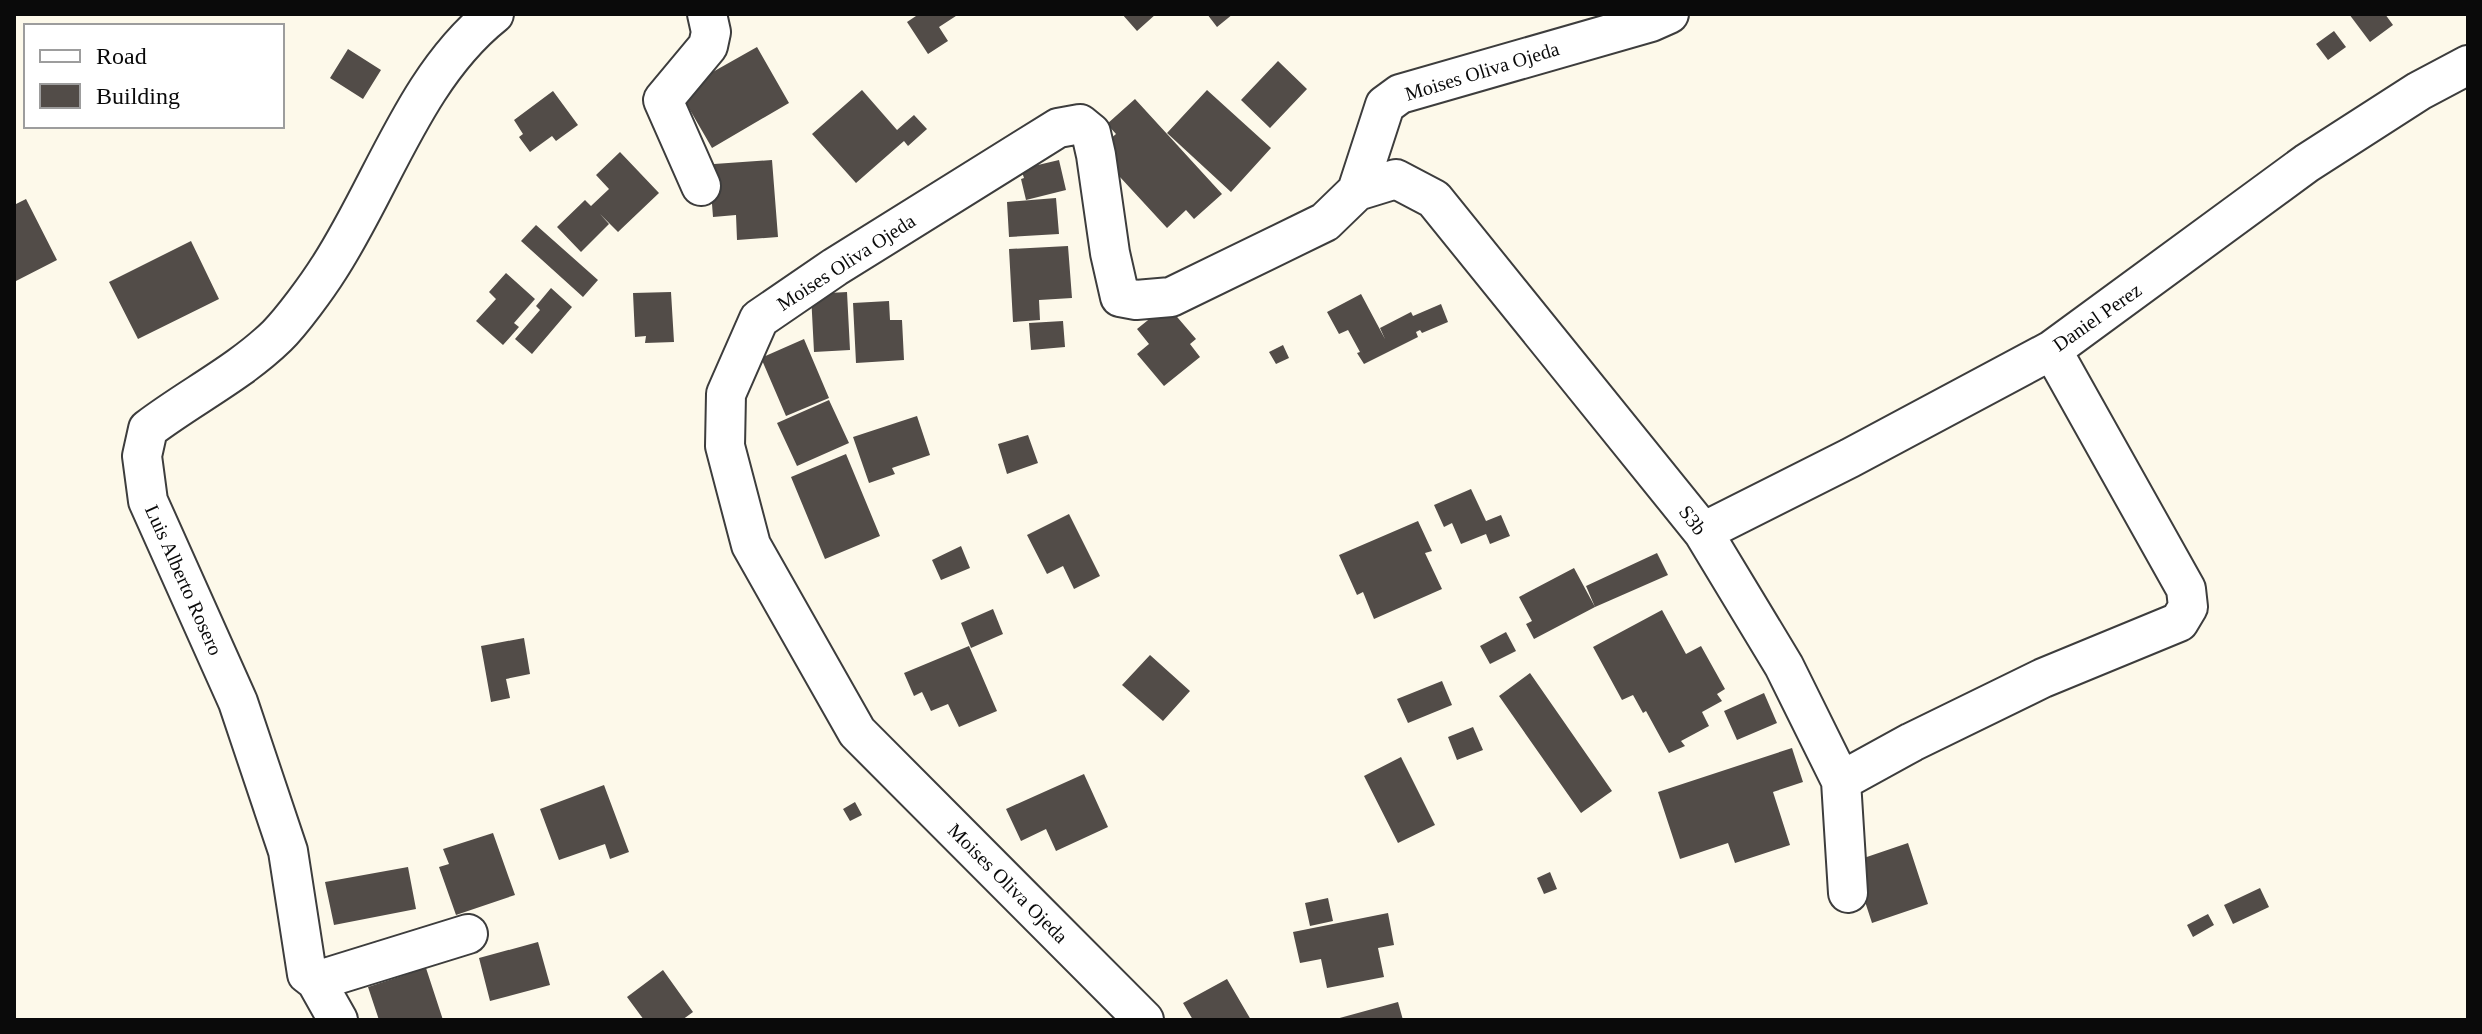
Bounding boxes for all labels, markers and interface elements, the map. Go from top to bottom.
legend [24,24,284,128]
street label: Moises Oliva Ojeda [1402,37,1562,106]
text: Road [96,43,147,69]
text: Building [96,83,180,109]
street label: Moises Oliva Ojeda [773,209,920,316]
street label: Daniel Perez [2049,278,2145,355]
street label: Luis Alberto Rosero [141,501,227,659]
street label: S3b [1675,501,1711,539]
street label: Moises Oliva Ojeda [943,819,1072,948]

